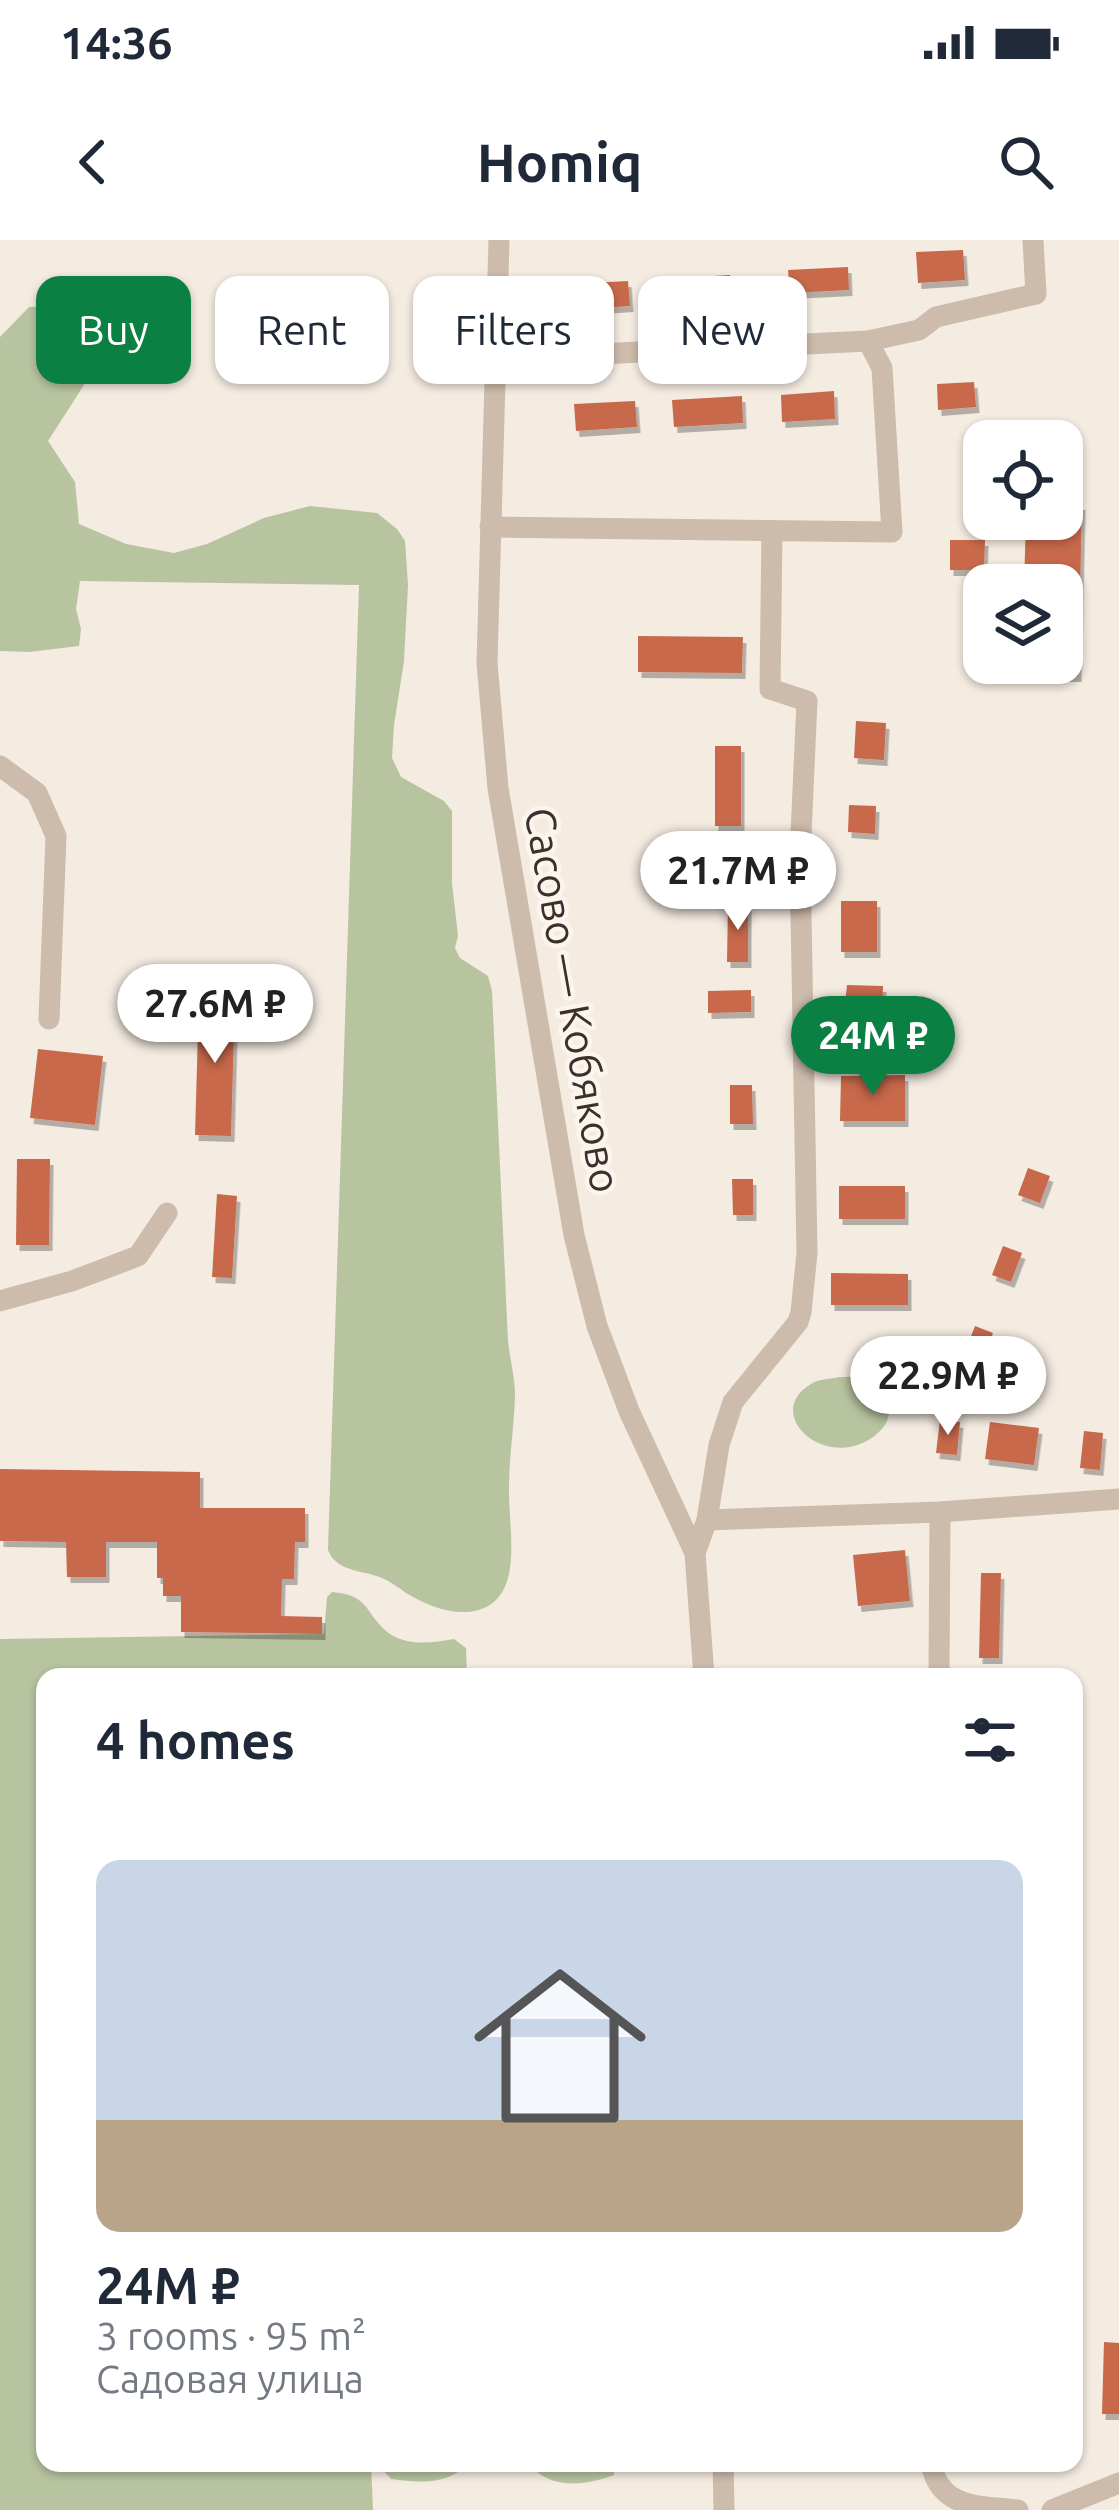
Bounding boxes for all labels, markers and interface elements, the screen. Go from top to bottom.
text: 14:36 [60,17,173,68]
icon: back [60,129,126,195]
icon: search [993,129,1059,195]
text: Homiq [477,132,642,192]
chip: Buy [36,276,191,384]
chip: Rent [215,276,389,384]
chip: Filters [413,276,614,384]
chip: New [638,276,807,384]
map controls [963,420,1083,684]
button: locate [963,420,1083,540]
button: layers [963,564,1083,684]
street label: Сасово — Кобяково [516,804,631,1196]
pin: 21.7M ₽ [627,831,849,933]
text: 21.7M ₽ [667,848,809,891]
pin: 27.6M ₽ [104,964,326,1066]
text: 27.6M ₽ [144,981,286,1024]
pin: 24M ₽ [789,996,957,1098]
text: 24M ₽ [818,1013,928,1056]
pin: 22.9M ₽ [837,1336,1059,1438]
text: 22.9M ₽ [877,1353,1019,1396]
icon: filters [957,1707,1023,1773]
text: 4 homes [96,1711,295,1769]
icon: home [452,1938,668,2154]
text: 24M ₽ [96,2256,240,2314]
text: 3 rooms · 95 m² [96,2314,366,2357]
text: Садовая улица [96,2357,364,2400]

